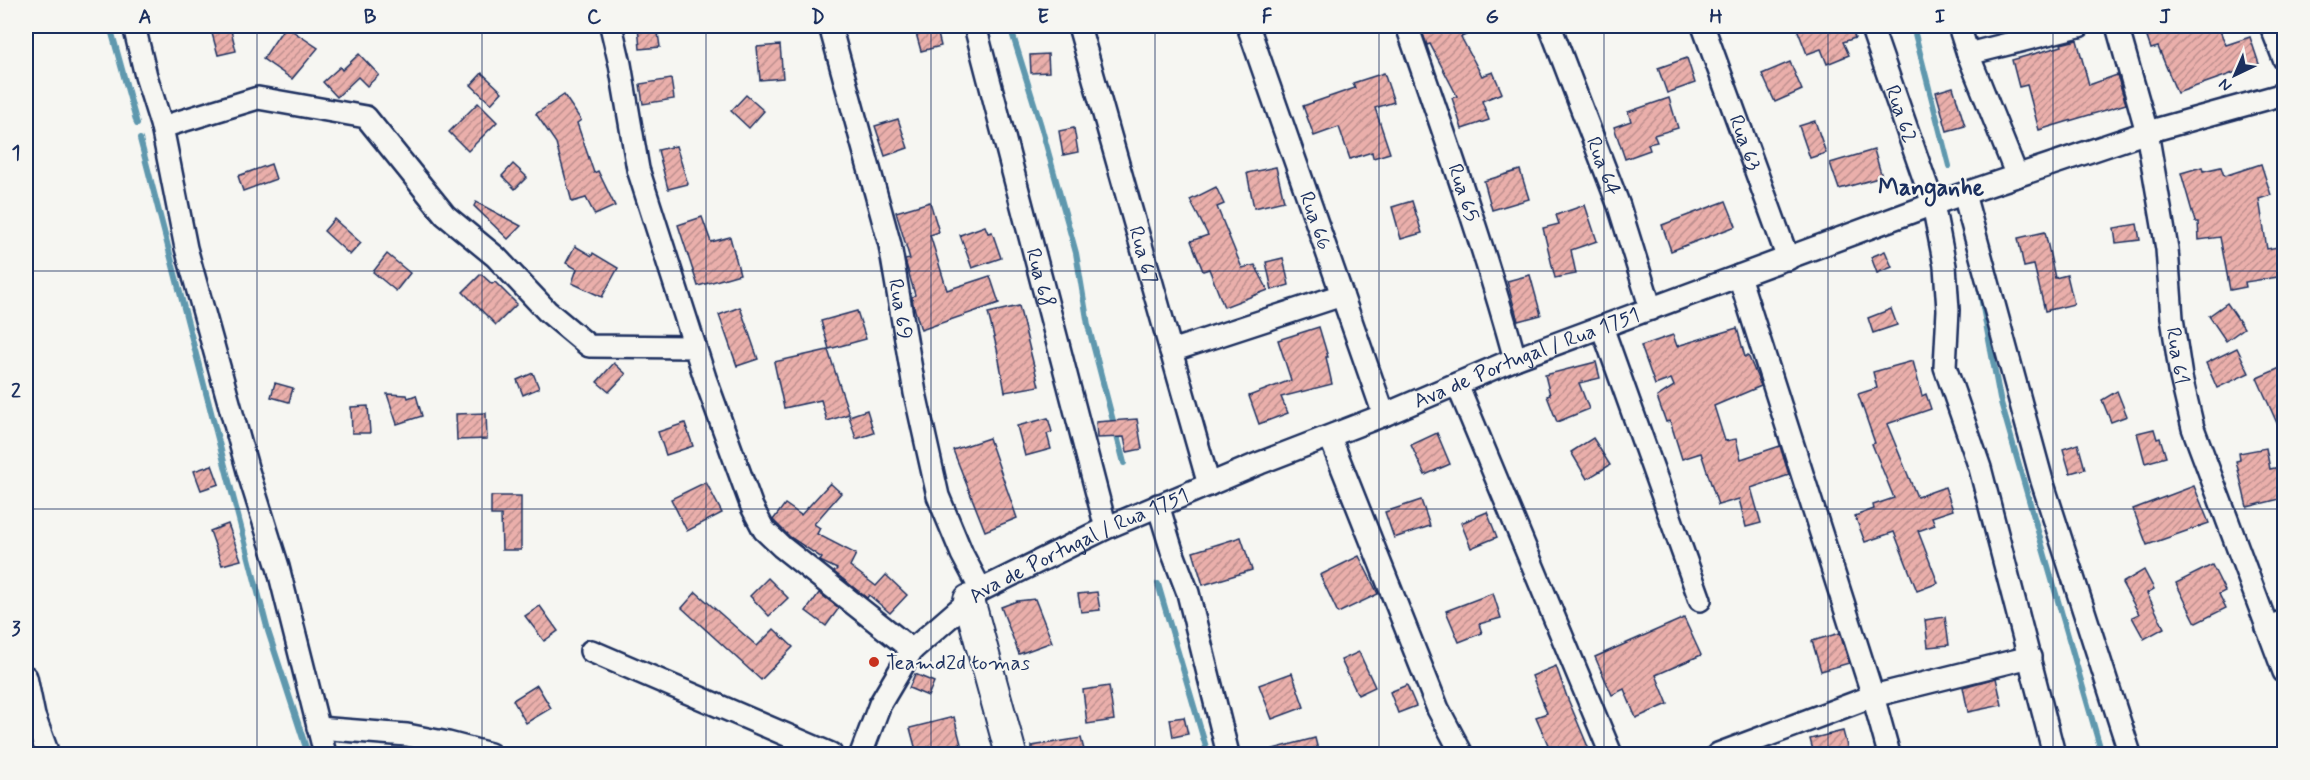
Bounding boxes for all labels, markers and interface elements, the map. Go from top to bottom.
text: A [138,4,152,31]
text: B [364,4,377,31]
text: C [587,4,602,31]
text: D [811,4,825,31]
text: E [1037,4,1049,31]
text: F [1262,4,1273,31]
text: G [1485,4,1499,31]
text: H [1709,4,1723,31]
text: I [1935,4,1945,31]
text: J [2159,4,2171,31]
north arrow [2205,45,2265,105]
text: N [2214,73,2237,96]
street label: Rua 62 [1878,81,1924,147]
street label: Rua 63 [1722,111,1768,175]
street label: Rua 64 [1579,133,1627,200]
text: 1 [12,140,20,167]
street label: Rua 65 [1440,160,1486,225]
district label: Manganhe [1878,173,1985,207]
street label: Rua 66 [1292,188,1338,254]
street label: Rua 67 [1121,223,1164,287]
street label: Rua 68 [1019,245,1061,310]
street label: Rua 69 [881,277,919,342]
street label: Ava de Portugal / Rua 1751 [1409,301,1644,416]
street label: Rua 61 [2159,325,2195,387]
text: 2 [11,378,21,405]
street label: Ava de Portugal / Rua 1751 [963,482,1193,610]
text: 3 [11,616,21,643]
place label: Teamd2d tomas [886,649,1030,677]
marker: Teamd2d tomas [867,655,881,669]

